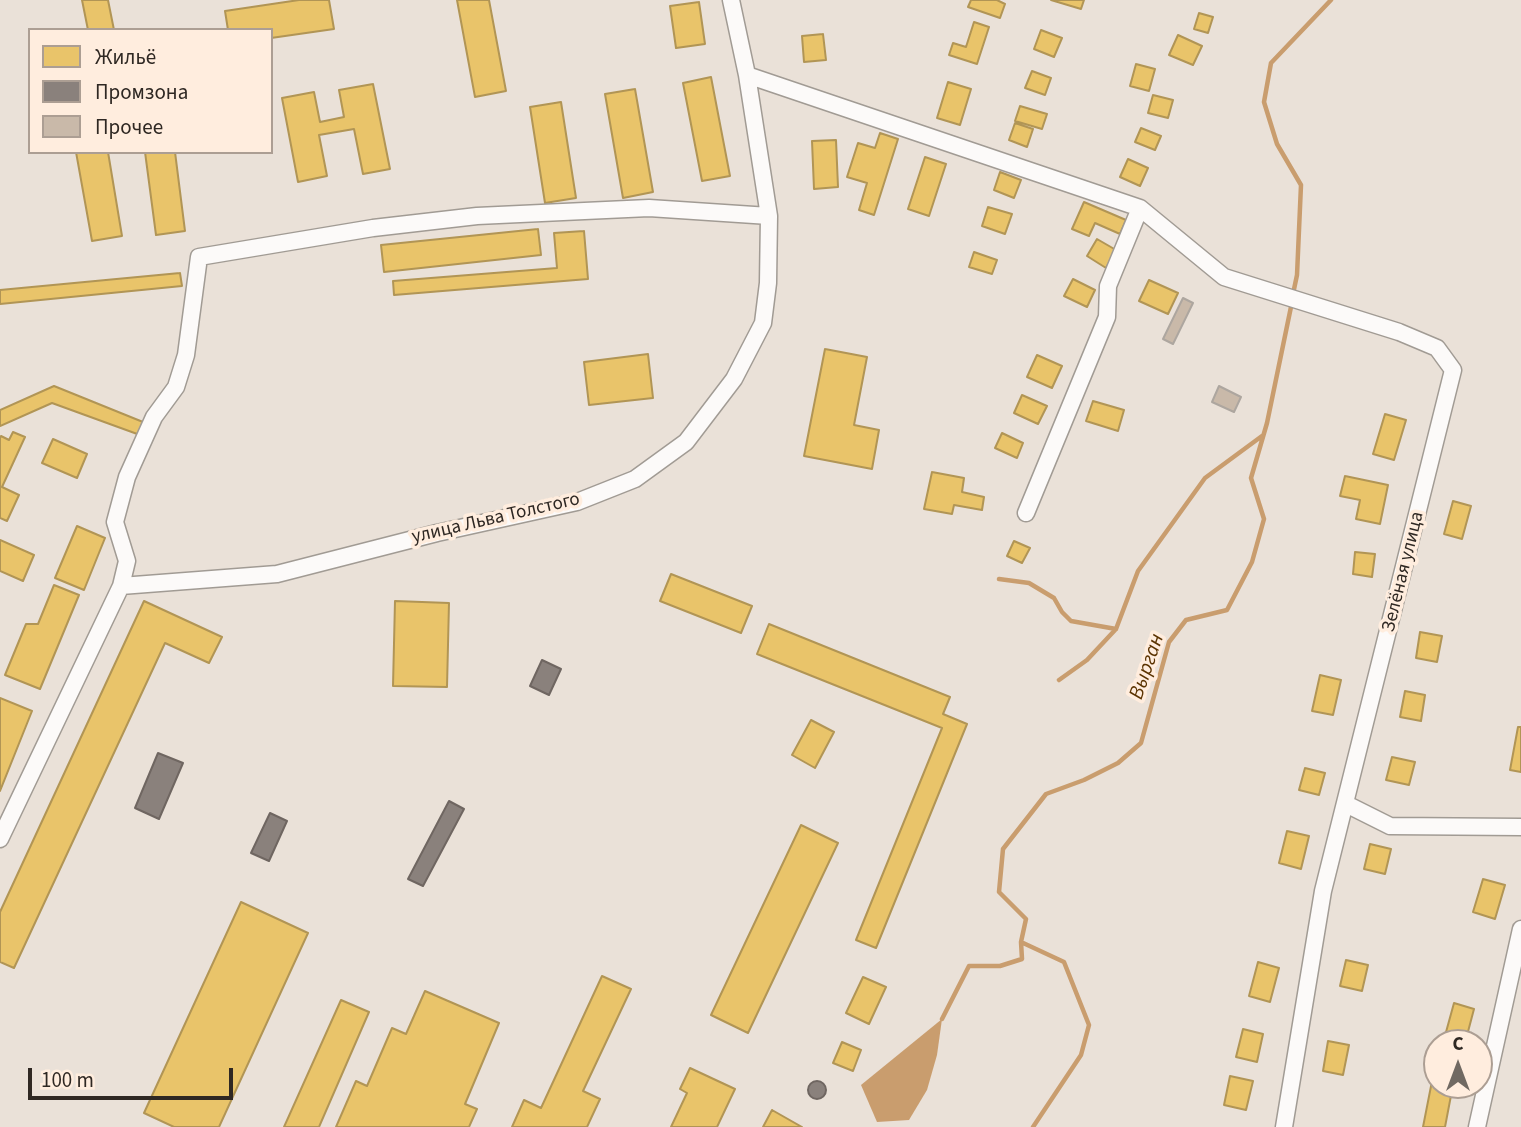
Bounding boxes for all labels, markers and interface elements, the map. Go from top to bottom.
legend [28,28,273,154]
text: Жильё [95,42,156,72]
text: Промзона [95,77,188,107]
text: Прочее [95,112,163,142]
street label: улица Льва Толстого [410,489,582,549]
street label: Зелёная улица [1378,510,1430,634]
water label: Вырган [1125,631,1171,703]
north arrow [1423,1029,1493,1099]
text: С [1452,1031,1464,1058]
scale bar [32,1054,236,1098]
text: 100 m [41,1065,94,1095]

